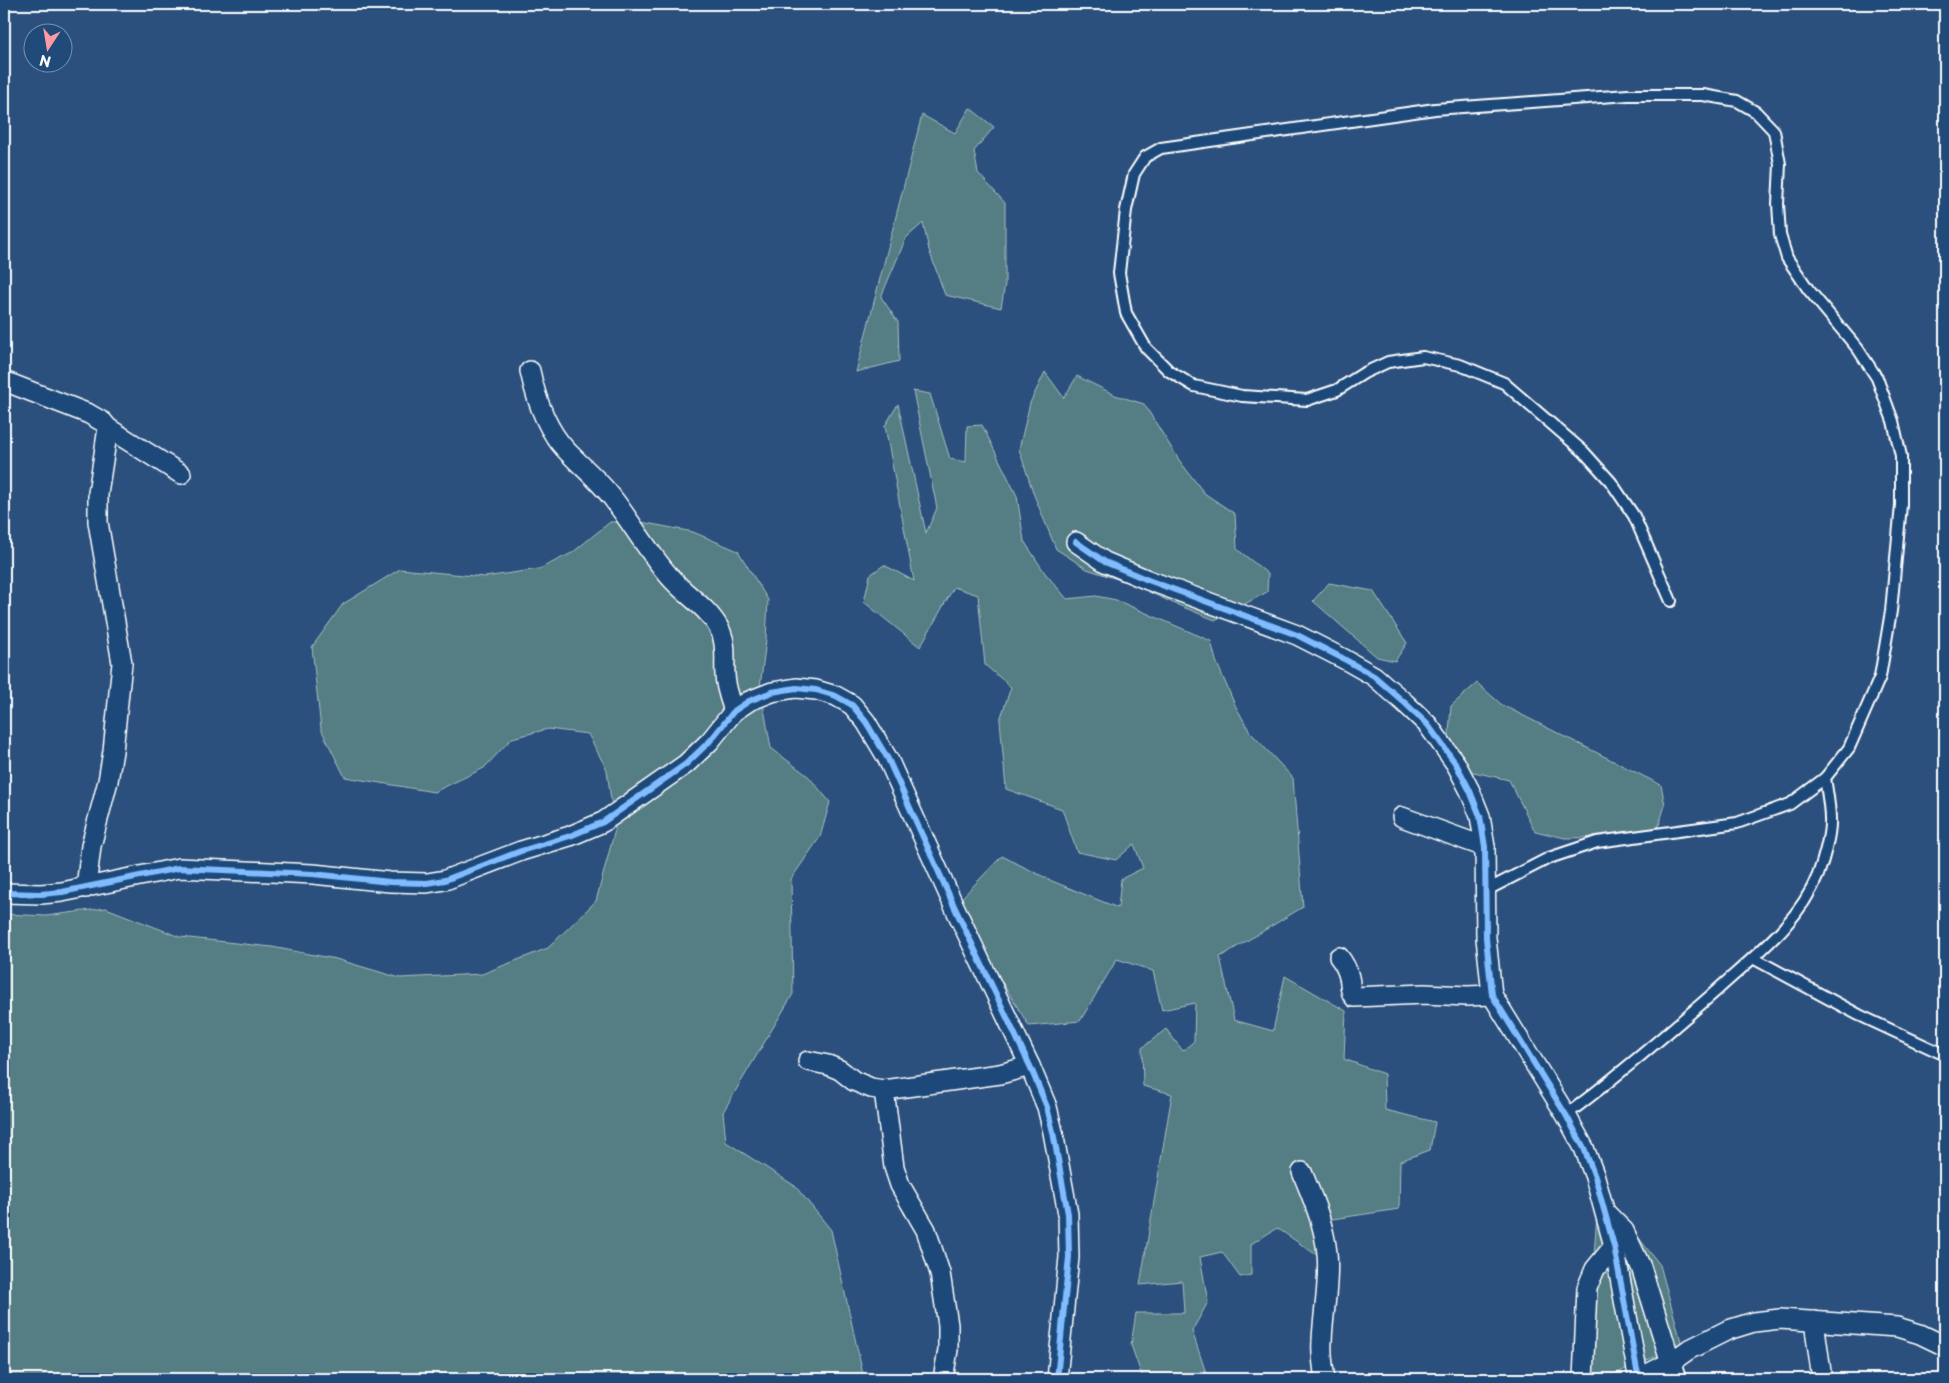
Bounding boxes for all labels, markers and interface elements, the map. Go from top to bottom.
north arrow [22,22,72,72]
text: N [38,50,53,73]

